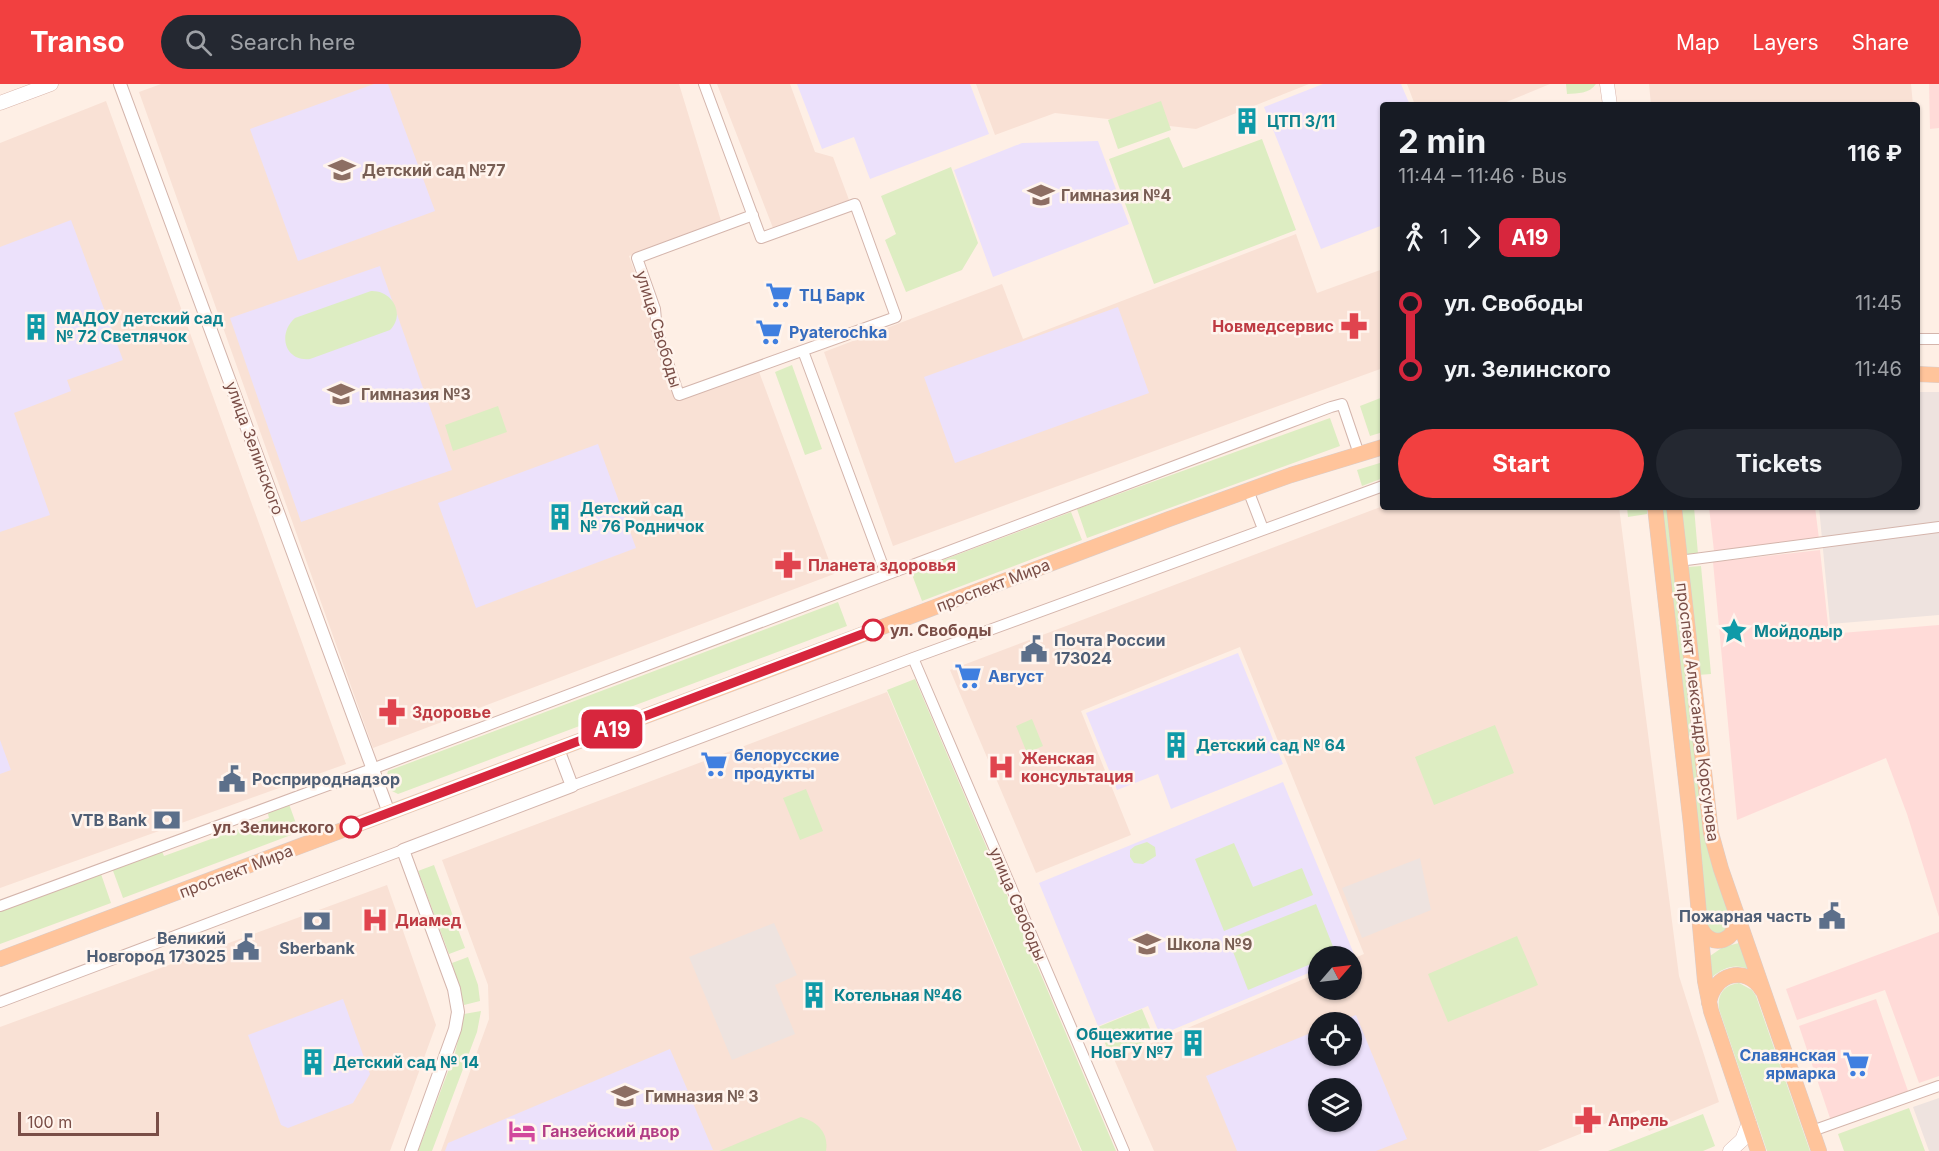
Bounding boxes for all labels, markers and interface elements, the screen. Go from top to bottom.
search box [161,15,581,69]
text: Transo [30,25,125,59]
icon: search [182,26,215,59]
text: Search here [230,29,355,55]
text: Map [1676,30,1720,55]
text: Layers [1753,30,1819,55]
text: Share [1852,30,1909,55]
building icon: ЦТП 3/11 [1232,106,1262,136]
place label: ЦТП 3/11 [1267,111,1335,131]
text: 2 min [1398,121,1486,161]
text: 116 ₽ [1847,140,1902,166]
school or university icon: Детский сад №77 [327,155,357,185]
place label: Детский сад №77 [362,160,506,180]
text: 11:44 – 11:46 · Bus [1398,164,1567,188]
school or university icon: Гимназия №4 [1026,180,1056,210]
place label: Гимназия №4 [1061,185,1172,205]
icon: walk [1398,221,1431,254]
icon: forward [1457,221,1490,254]
text: 1 [1440,225,1448,249]
text: A19 [1511,225,1548,250]
street label: улица Свободы [632,268,686,390]
supermarket icon: ТЦ Барк [764,280,794,310]
place label: ТЦ Барк [799,285,865,305]
text: ул. Свободы [1444,290,1583,316]
text: 11:45 [1855,291,1902,315]
place label: МАДОУ детский сад № 72 Светлячок [56,308,224,346]
pharmacy icon: Новмедсервис [1339,311,1369,341]
building icon: МАДОУ детский сад № 72 Светлячок [21,312,51,342]
place label: Новмедсервис [1212,316,1334,336]
supermarket icon: Pyaterochka [754,317,784,347]
place label: Pyaterochka [789,322,887,342]
text: ул. Зелинского [1444,356,1611,382]
text: 11:46 [1855,357,1902,381]
street label: улица Зелинского [222,378,288,518]
school or university icon: Гимназия №3 [326,379,356,409]
place label: Гимназия №3 [361,384,471,404]
button: Start [1398,429,1644,498]
button: Tickets [1656,429,1902,498]
place label: Детский сад № 76 Родничок [580,498,705,536]
building icon: Детский сад № 76 Родничок [545,502,575,532]
pharmacy icon: Планета здоровья [773,550,803,580]
street label: проспект Мира [933,554,1053,616]
place label: Планета здоровья [808,555,956,575]
street label: проспект Александра Корсунова [1672,581,1724,843]
place icon: Мойдодыр [1719,616,1749,646]
marker: ул. Свободы [862,619,884,641]
place label: ул. Свободы [890,620,991,640]
place label: Мойдодыр [1754,621,1843,641]
place label: Почта России 173024 [1054,630,1165,668]
public building icon: Почта России 173024 [1019,634,1049,664]
supermarket icon: Август [953,661,983,691]
place label: Август [988,666,1044,686]
pharmacy icon: Здоровье [377,697,407,727]
place label: Здоровье [412,702,491,722]
line badge: A19 [578,710,646,748]
text: A19 [593,717,631,742]
building icon: Детский сад № 64 [1161,730,1191,760]
place label: Детский сад № 64 [1196,735,1346,755]
place label: белорусские продукты [734,745,840,783]
place label: Женская консультация [1021,748,1133,786]
supermarket icon: белорусские продукты [699,749,729,779]
hospital icon: Женская консультация [986,752,1016,782]
public building icon: Росприроднадзор [217,764,247,794]
place label: Росприроднадзор [252,769,400,789]
bank icon: VTB Bank [152,805,182,835]
place label: VTB Bank [71,810,148,830]
marker: ул. Зелинского [340,816,362,838]
place label: ул. Зелинского [212,817,334,837]
street label: проспект Мира [176,840,296,902]
street label: улица Свободы [985,844,1051,964]
public building icon: Пожарная часть [1817,901,1847,931]
hospital icon: Диамед [360,905,390,935]
bank icon: Sberbank [302,906,332,936]
place label: Пожарная часть [1679,906,1812,926]
place label: Диамед [395,910,462,930]
place label: Великий Новгород 173025 [87,928,226,966]
school or university icon: Школа №9 [1132,929,1162,959]
public building icon: Великий Новгород 173025 [231,932,261,962]
place label: Школа №9 [1167,934,1252,954]
place label: Sberbank [279,938,356,958]
north arrow [1308,946,1362,1000]
map controls [1308,946,1362,1132]
building icon: Котельная №46 [799,980,829,1010]
place label: Котельная №46 [834,985,962,1005]
button: locate [1308,1012,1362,1066]
place label: Общежитие НовГУ №7 [1076,1024,1173,1062]
building icon: Общежитие НовГУ №7 [1178,1028,1208,1058]
place label: Славянская ярмарка [1740,1045,1836,1083]
building icon: Детский сад № 14 [298,1047,328,1077]
supermarket icon: Славянская ярмарка [1841,1049,1871,1079]
place label: Детский сад № 14 [333,1052,479,1072]
button: layers [1308,1078,1362,1132]
school or university icon: Гимназия № 3 [610,1081,640,1111]
place label: Гимназия № 3 [645,1086,759,1106]
pharmacy icon: Апрель [1573,1105,1603,1135]
scale bar [18,1109,159,1136]
place label: Апрель [1608,1110,1668,1130]
text: 100 m [27,1112,72,1132]
hotel icon: Ганзейский двор [507,1116,537,1146]
place label: Ганзейский двор [542,1121,679,1141]

